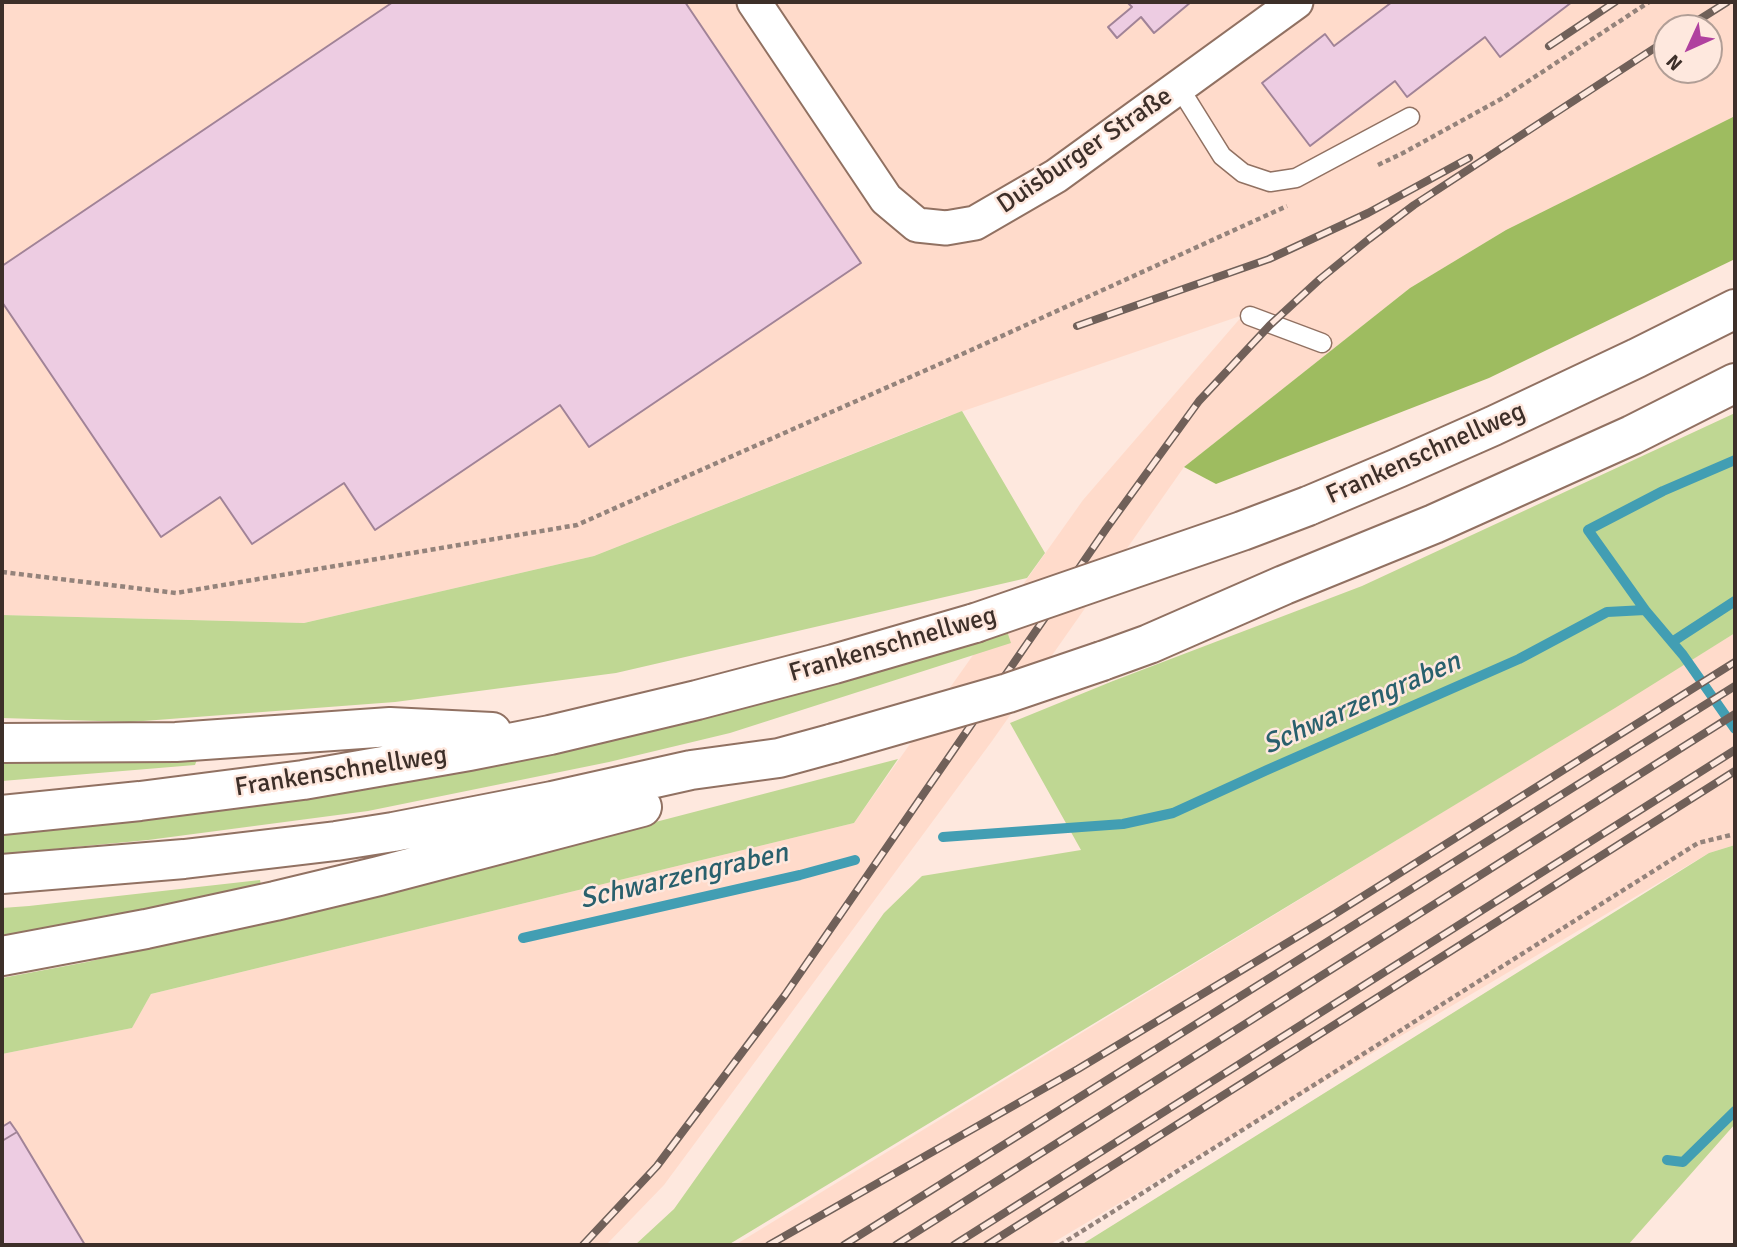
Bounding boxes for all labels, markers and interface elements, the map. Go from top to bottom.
north arrow [1653,14,1723,84]
text: N [1661,49,1688,76]
street label: Duisburger Straße [992,81,1178,221]
street label: Frankenschnellweg [1322,396,1530,512]
street label: Frankenschnellweg [786,600,1000,690]
water label: Schwarzengraben [1258,645,1466,763]
street label: Frankenschnellweg [233,740,449,804]
water label: Schwarzengraben [577,837,791,917]

